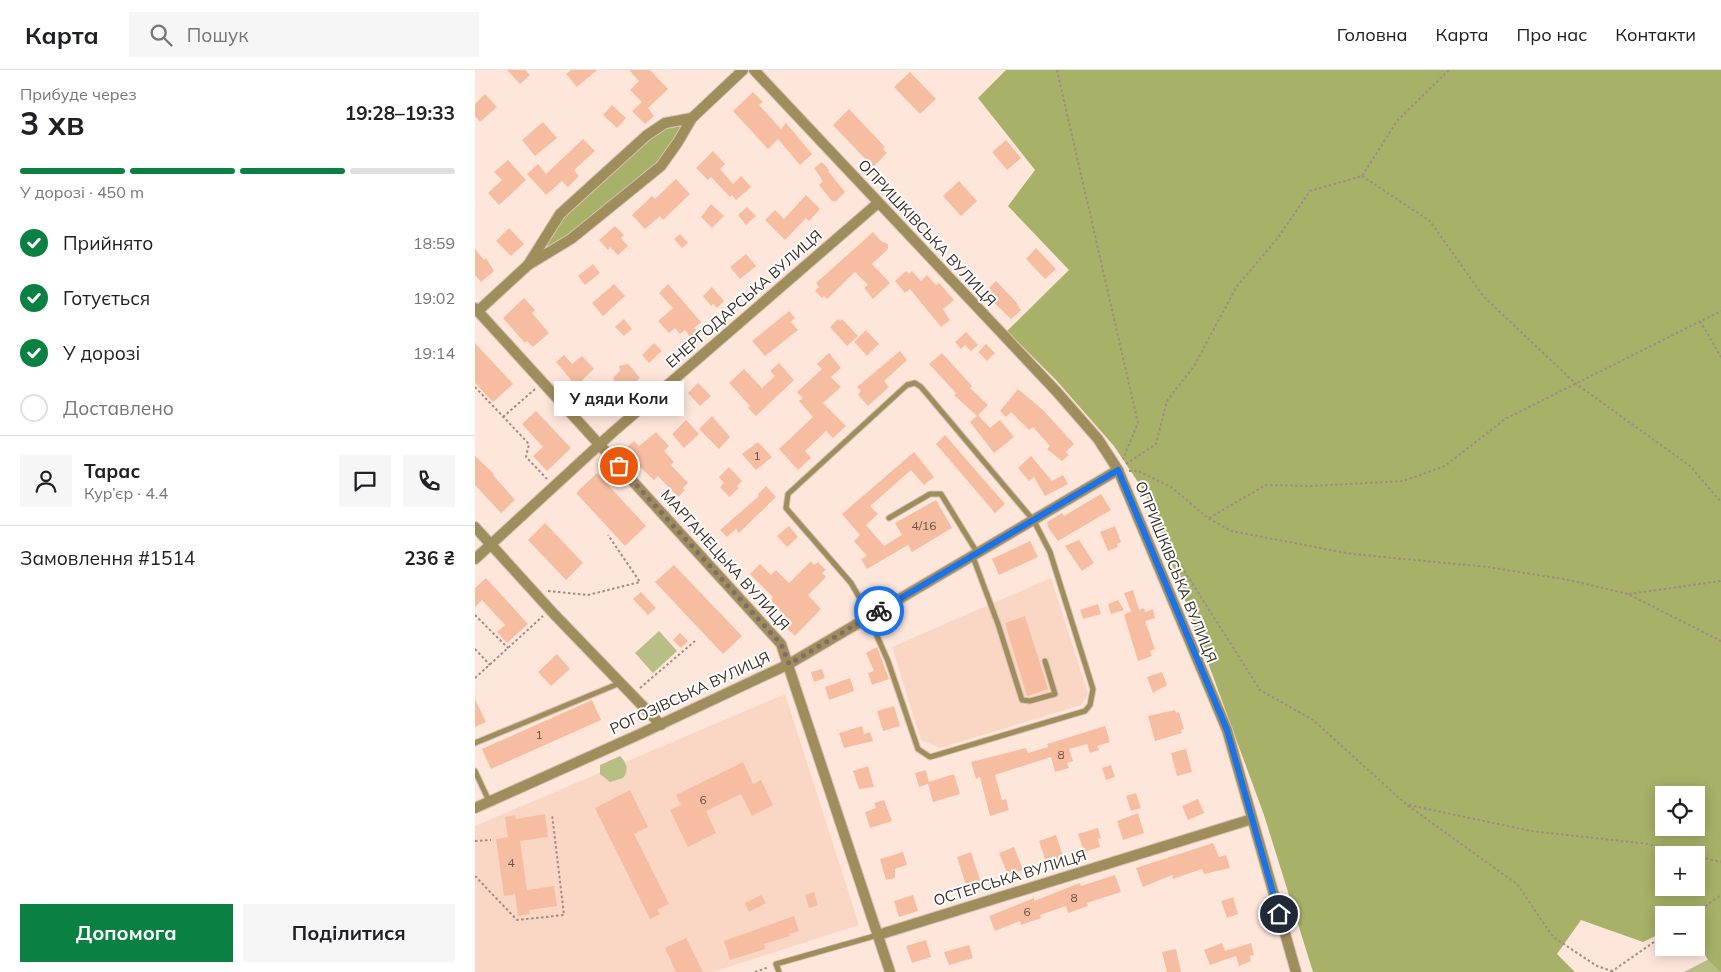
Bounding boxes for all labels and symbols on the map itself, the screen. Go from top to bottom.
street label: ОПРИШКІВСЬКА ВУЛИЦЯ [854,155,1000,310]
street label: ЕНЕРГОДАРСЬКА ВУЛИЦЯ [662,226,826,372]
callout: У дяди Коли [554,381,684,416]
pin [598,445,640,487]
house number: 1 [753,448,761,463]
street label: ОПРИШКІВСЬКА ВУЛИЦЯ [1131,478,1222,665]
street label: МАРГАНЕЦЬКА ВУЛИЦЯ [657,485,794,634]
house number: 4/16 [911,518,937,533]
courier [854,586,904,636]
street label: РОГОЗІВСЬКА ВУЛИЦЯ [607,647,773,738]
house number: 1 [535,727,543,742]
house number: 8 [1057,747,1065,762]
house number: 6 [699,792,707,807]
street label: ОСТЕРСЬКА ВУЛИЦЯ [931,845,1089,910]
house number: 4 [507,855,515,870]
house number: 8 [1070,890,1078,905]
pin [1258,893,1300,935]
house number: 6 [1023,904,1031,919]

